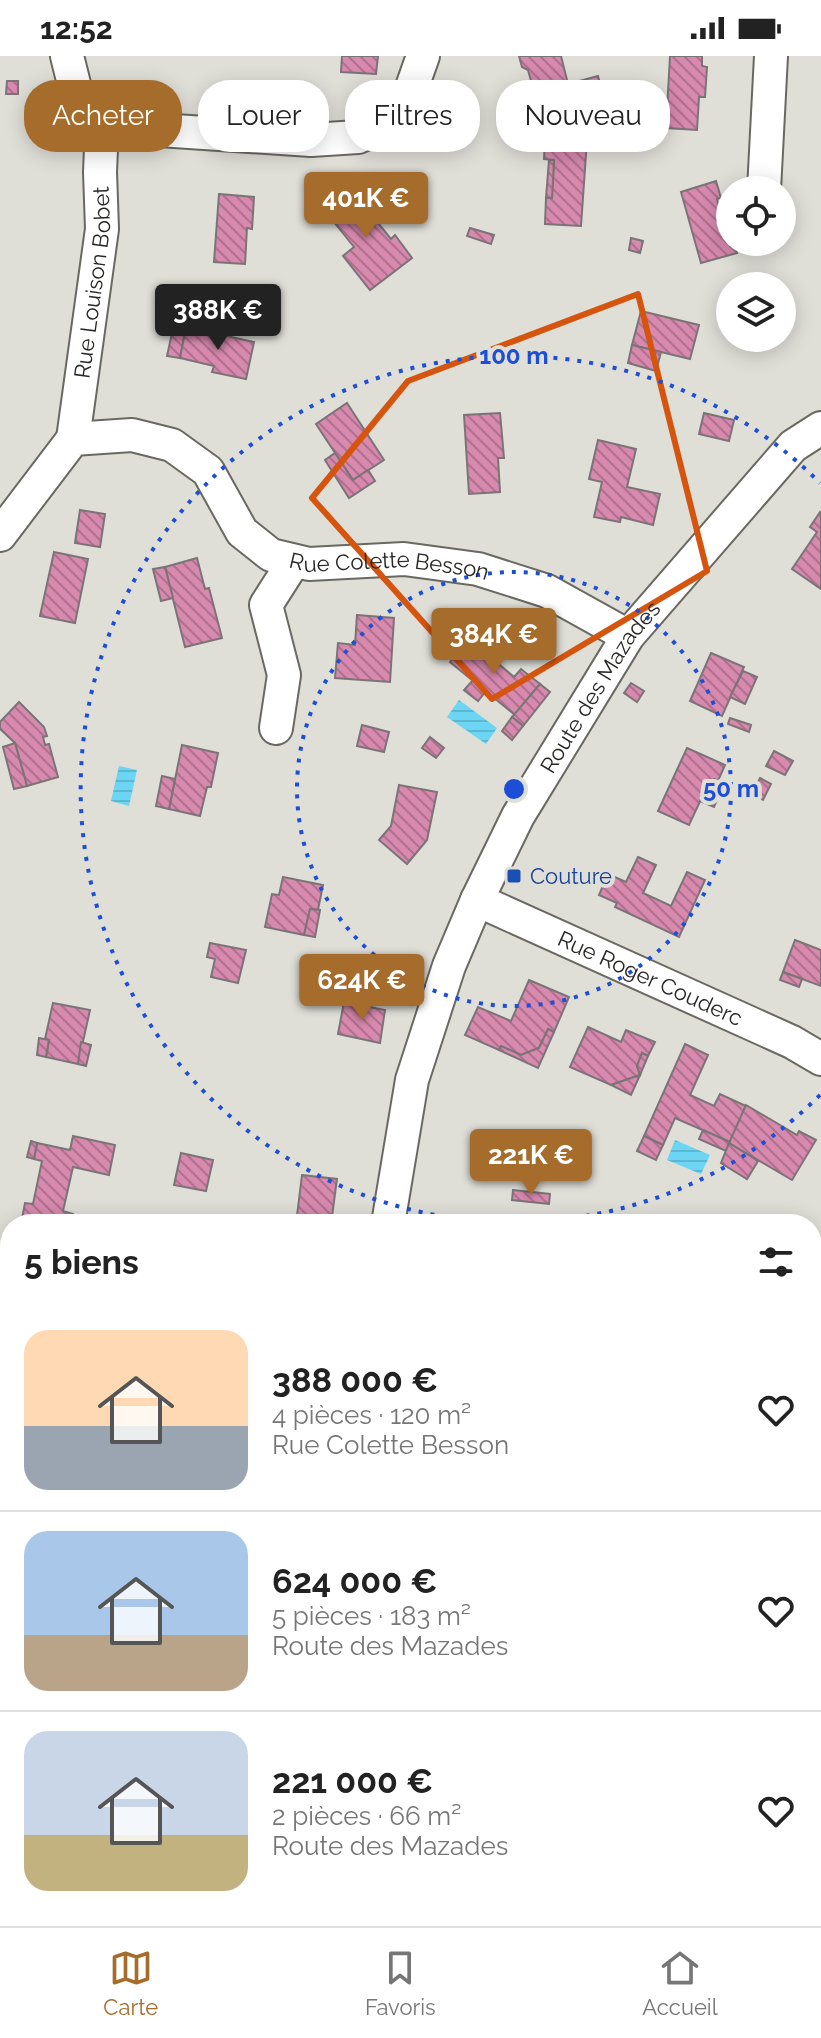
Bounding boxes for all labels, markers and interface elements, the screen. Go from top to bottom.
text: 12:52 [40,11,113,46]
chip: Acheter [24,80,182,152]
chip: Louer [198,80,329,152]
chip: Filtres [345,80,480,152]
chip: Nouveau [496,80,670,152]
pin: 401K € [301,172,431,240]
map controls [716,176,796,352]
button: locate [716,176,796,256]
text: 401K € [322,183,410,213]
street label: Rue Louison Bobet [69,185,115,380]
button: layers [716,272,796,352]
pin: 388K € [153,284,283,352]
text: 388K € [173,295,263,325]
text: 100 m [479,341,549,370]
street label: Rue Colette Besson [287,546,493,585]
street label: Route des Mazades [535,596,665,778]
pin: 384K € [429,608,559,676]
text: 384K € [449,619,539,649]
text: 50 m [703,774,759,803]
centre of rings [500,775,528,803]
place label: Couture [530,863,612,889]
marker: Couture [505,867,523,885]
street label: Rue Roger Couderc [554,925,747,1031]
pin: 624K € [297,954,427,1022]
text: 624K € [317,965,407,995]
pin: 221K € [466,1129,596,1197]
text: 221K € [488,1140,574,1170]
icon: filters [754,1240,798,1284]
text: 5 biens [24,1242,139,1282]
text: 388 000 € [272,1360,438,1400]
icon: home [88,1362,184,1458]
icon: heart [754,1388,798,1432]
text: 4 pièces · 120 m² [272,1400,471,1430]
text: Rue Colette Besson [272,1430,509,1460]
text: 624 000 € [272,1561,437,1601]
icon: home [88,1563,184,1659]
icon: heart [754,1589,798,1633]
text: 5 pièces · 183 m² [272,1601,471,1631]
text: Route des Mazades [272,1631,508,1661]
text: 221 000 € [272,1761,433,1801]
icon: home [88,1763,184,1859]
icon: heart [754,1789,798,1833]
text: 2 pièces · 66 m² [272,1801,461,1831]
text: Route des Mazades [272,1831,508,1861]
tab: Carte [103,1946,158,2020]
tab: Favoris [365,1946,436,2020]
tab: Accueil [642,1946,718,2020]

